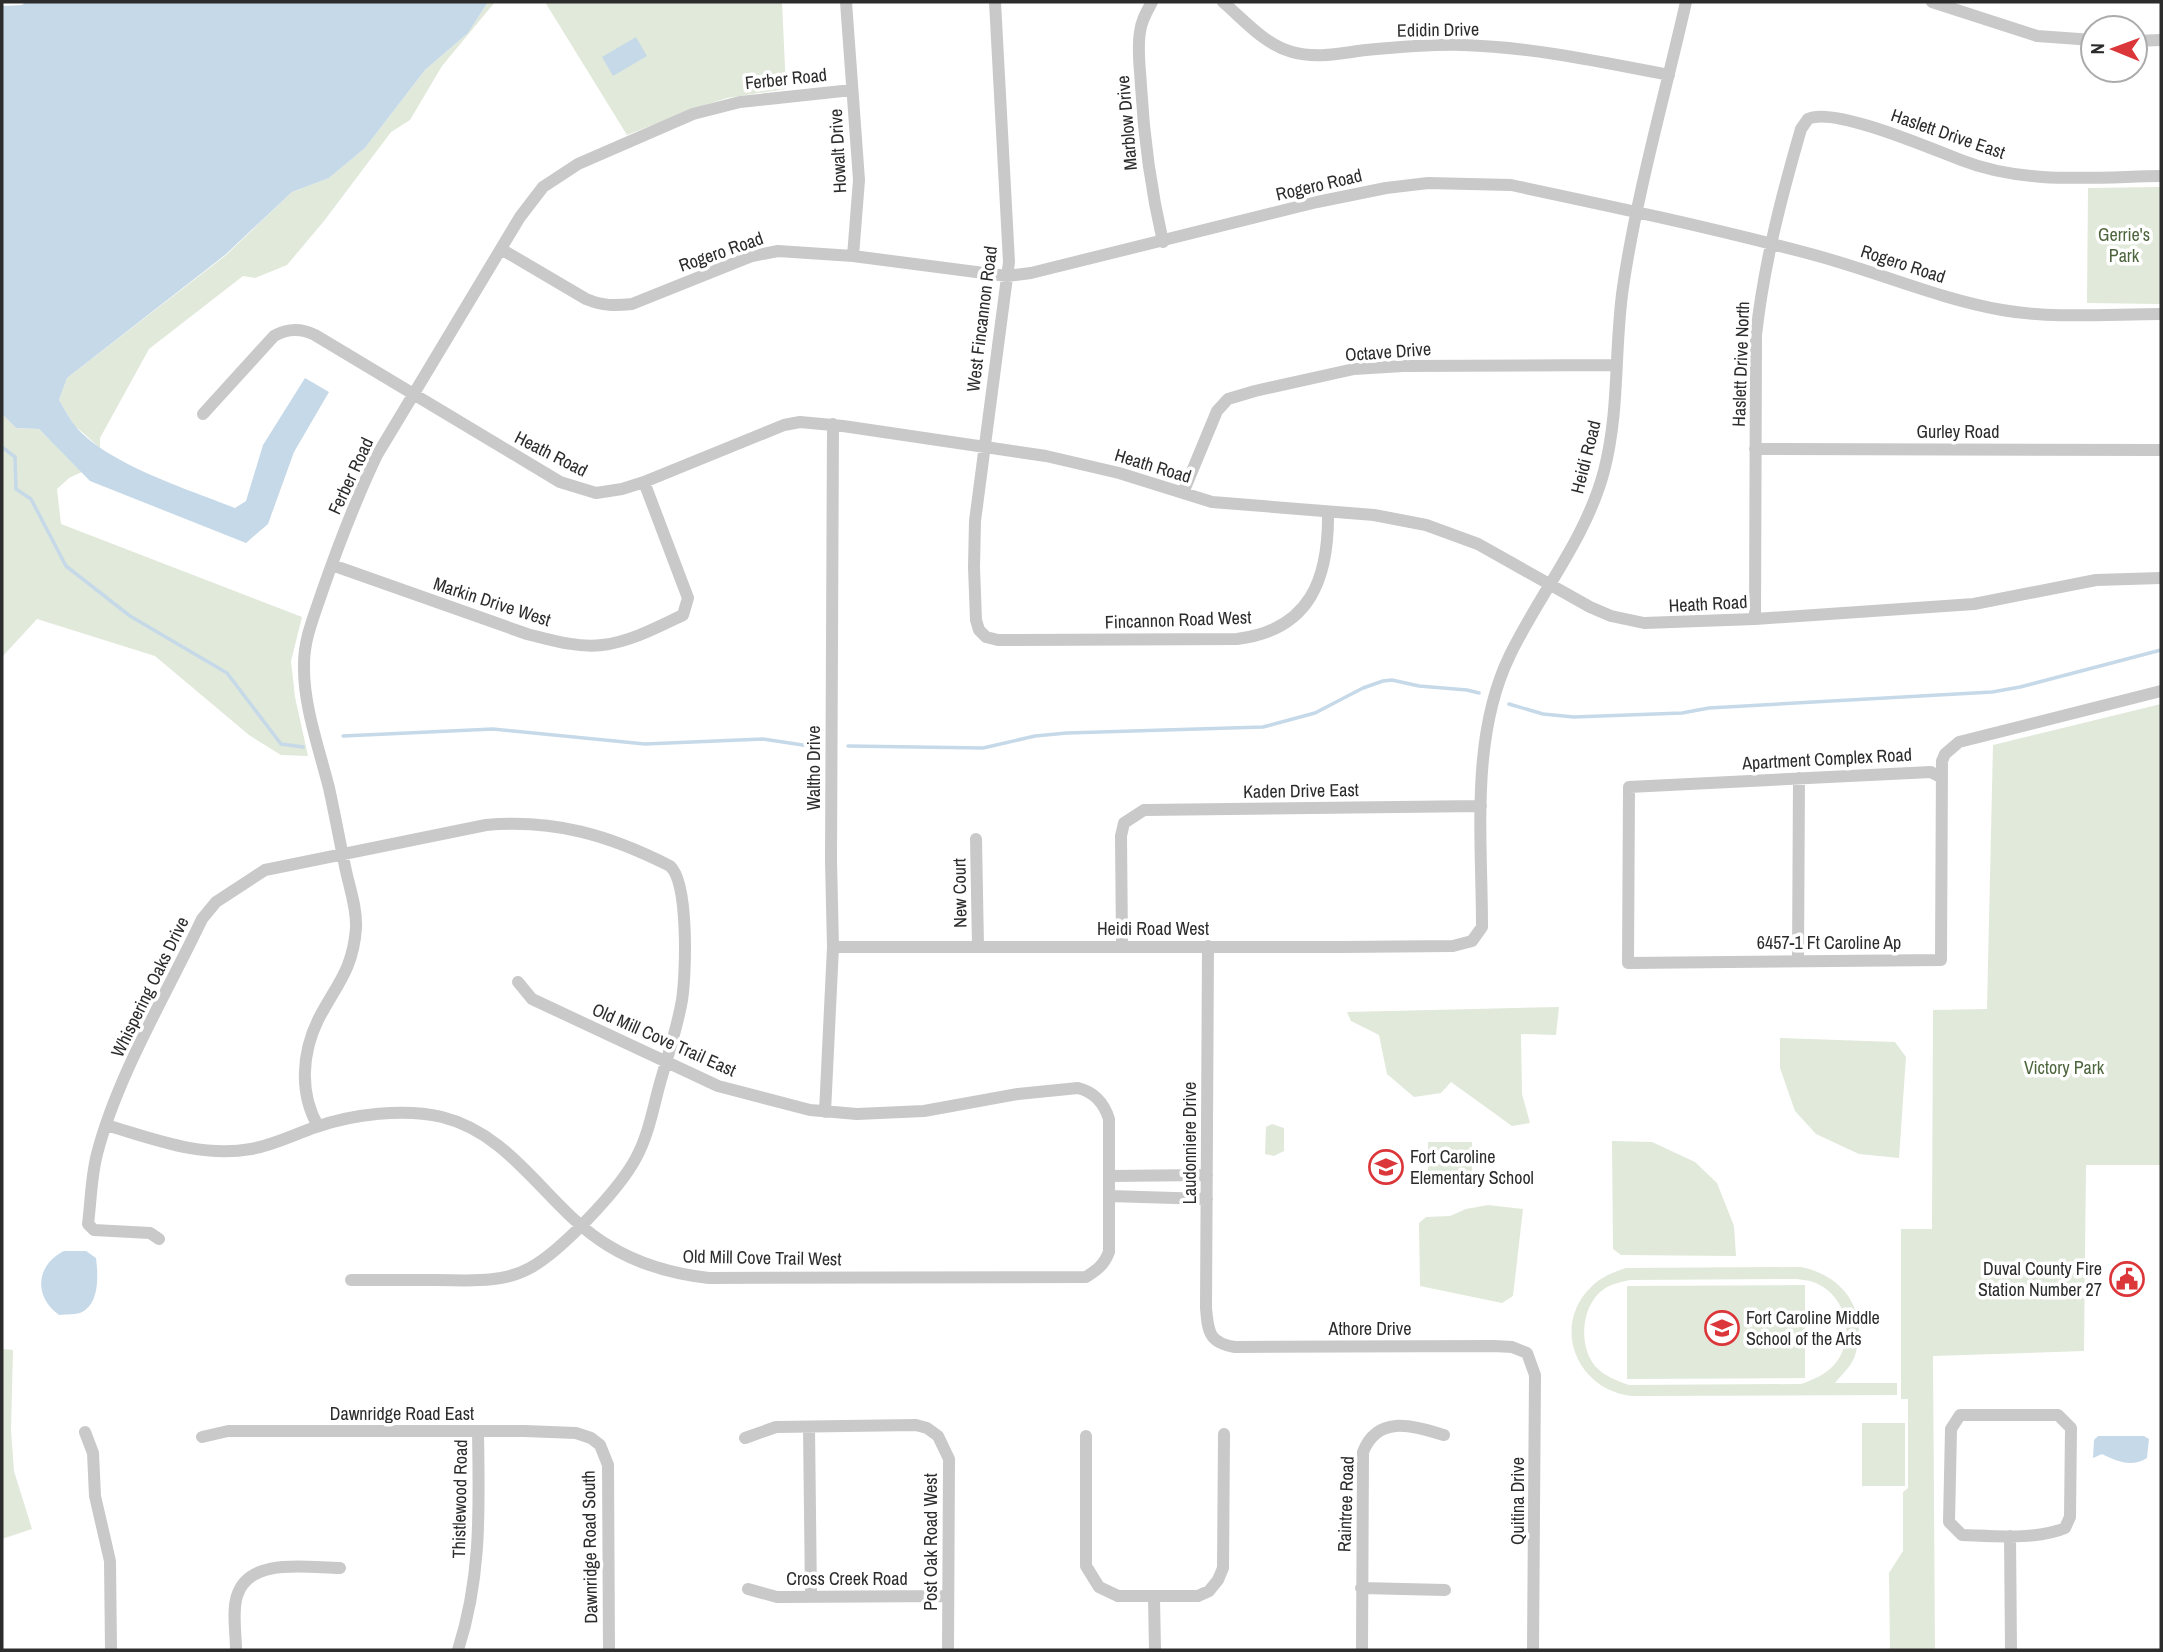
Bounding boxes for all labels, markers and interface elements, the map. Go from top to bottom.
north arrow [2079,14,2149,84]
street label: Edidin Drive [1397,16,1479,43]
text: N [2084,43,2110,55]
street label: Ferber Road [744,62,828,95]
street label: Marblow Drive [1110,75,1143,172]
street label: Haslett Drive East [1888,102,2008,165]
street label: Howalt Drive [823,108,852,194]
street label: Rogero Road [1273,162,1364,207]
park label: Gerrie's Park [2098,222,2150,268]
street label: Rogero Road [675,225,766,278]
street label: Rogero Road [1858,238,1949,289]
street label: West Fincannon Road [960,245,1003,393]
street label: Haslett Drive North [1726,301,1755,427]
street label: Octave Drive [1344,336,1432,367]
street label: Heidi Road [1564,418,1607,496]
street label: Gurley Road [1917,419,1999,444]
street label: Heath Road [510,425,592,483]
street label: Ferber Road [322,433,379,518]
street label: Heath Road [1112,442,1194,489]
street label: Markin Drive West [430,571,554,632]
street label: Heath Road [1668,589,1748,618]
street label: Fincannon Road West [1104,604,1252,635]
street label: Waltho Drive [801,726,826,810]
street label: Apartment Complex Road [1741,742,1912,775]
street label: Kaden Drive East [1243,777,1359,804]
street label: New Court [946,858,973,928]
street label: Whispering Oaks Drive [105,912,194,1061]
street label: Heidi Road West [1097,916,1209,941]
street label: 6457-1 Ft Caroline Ap [1757,930,1901,955]
street label: Old Mill Cove Trail East [588,997,740,1082]
park label: Victory Park [2024,1055,2105,1080]
street label: Laudonniere Drive [1177,1082,1202,1204]
place label: Fort Caroline Elementary School [1410,1144,1534,1190]
school or university icon: Fort Caroline Elementary School [1367,1148,1405,1186]
street label: Old Mill Cove Trail West [682,1244,842,1271]
place label: Duval County Fire Station Number 27 [1978,1256,2102,1302]
public building icon: Duval County Fire Station Number 27 [2108,1260,2146,1298]
place label: Fort Caroline Middle School of the Arts [1746,1305,1880,1351]
school or university icon: Fort Caroline Middle School of the Arts [1703,1309,1741,1347]
street label: Athore Drive [1328,1316,1411,1341]
street label: Dawnridge Road East [330,1401,474,1426]
street label: Thistlewood Road [446,1439,473,1559]
street label: Raintree Road [1331,1456,1360,1552]
street label: Quitina Drive [1505,1457,1530,1545]
street label: Dawnridge Road South [576,1470,603,1624]
street label: Post Oak Road West [918,1473,943,1611]
street label: Cross Creek Road [786,1566,908,1591]

